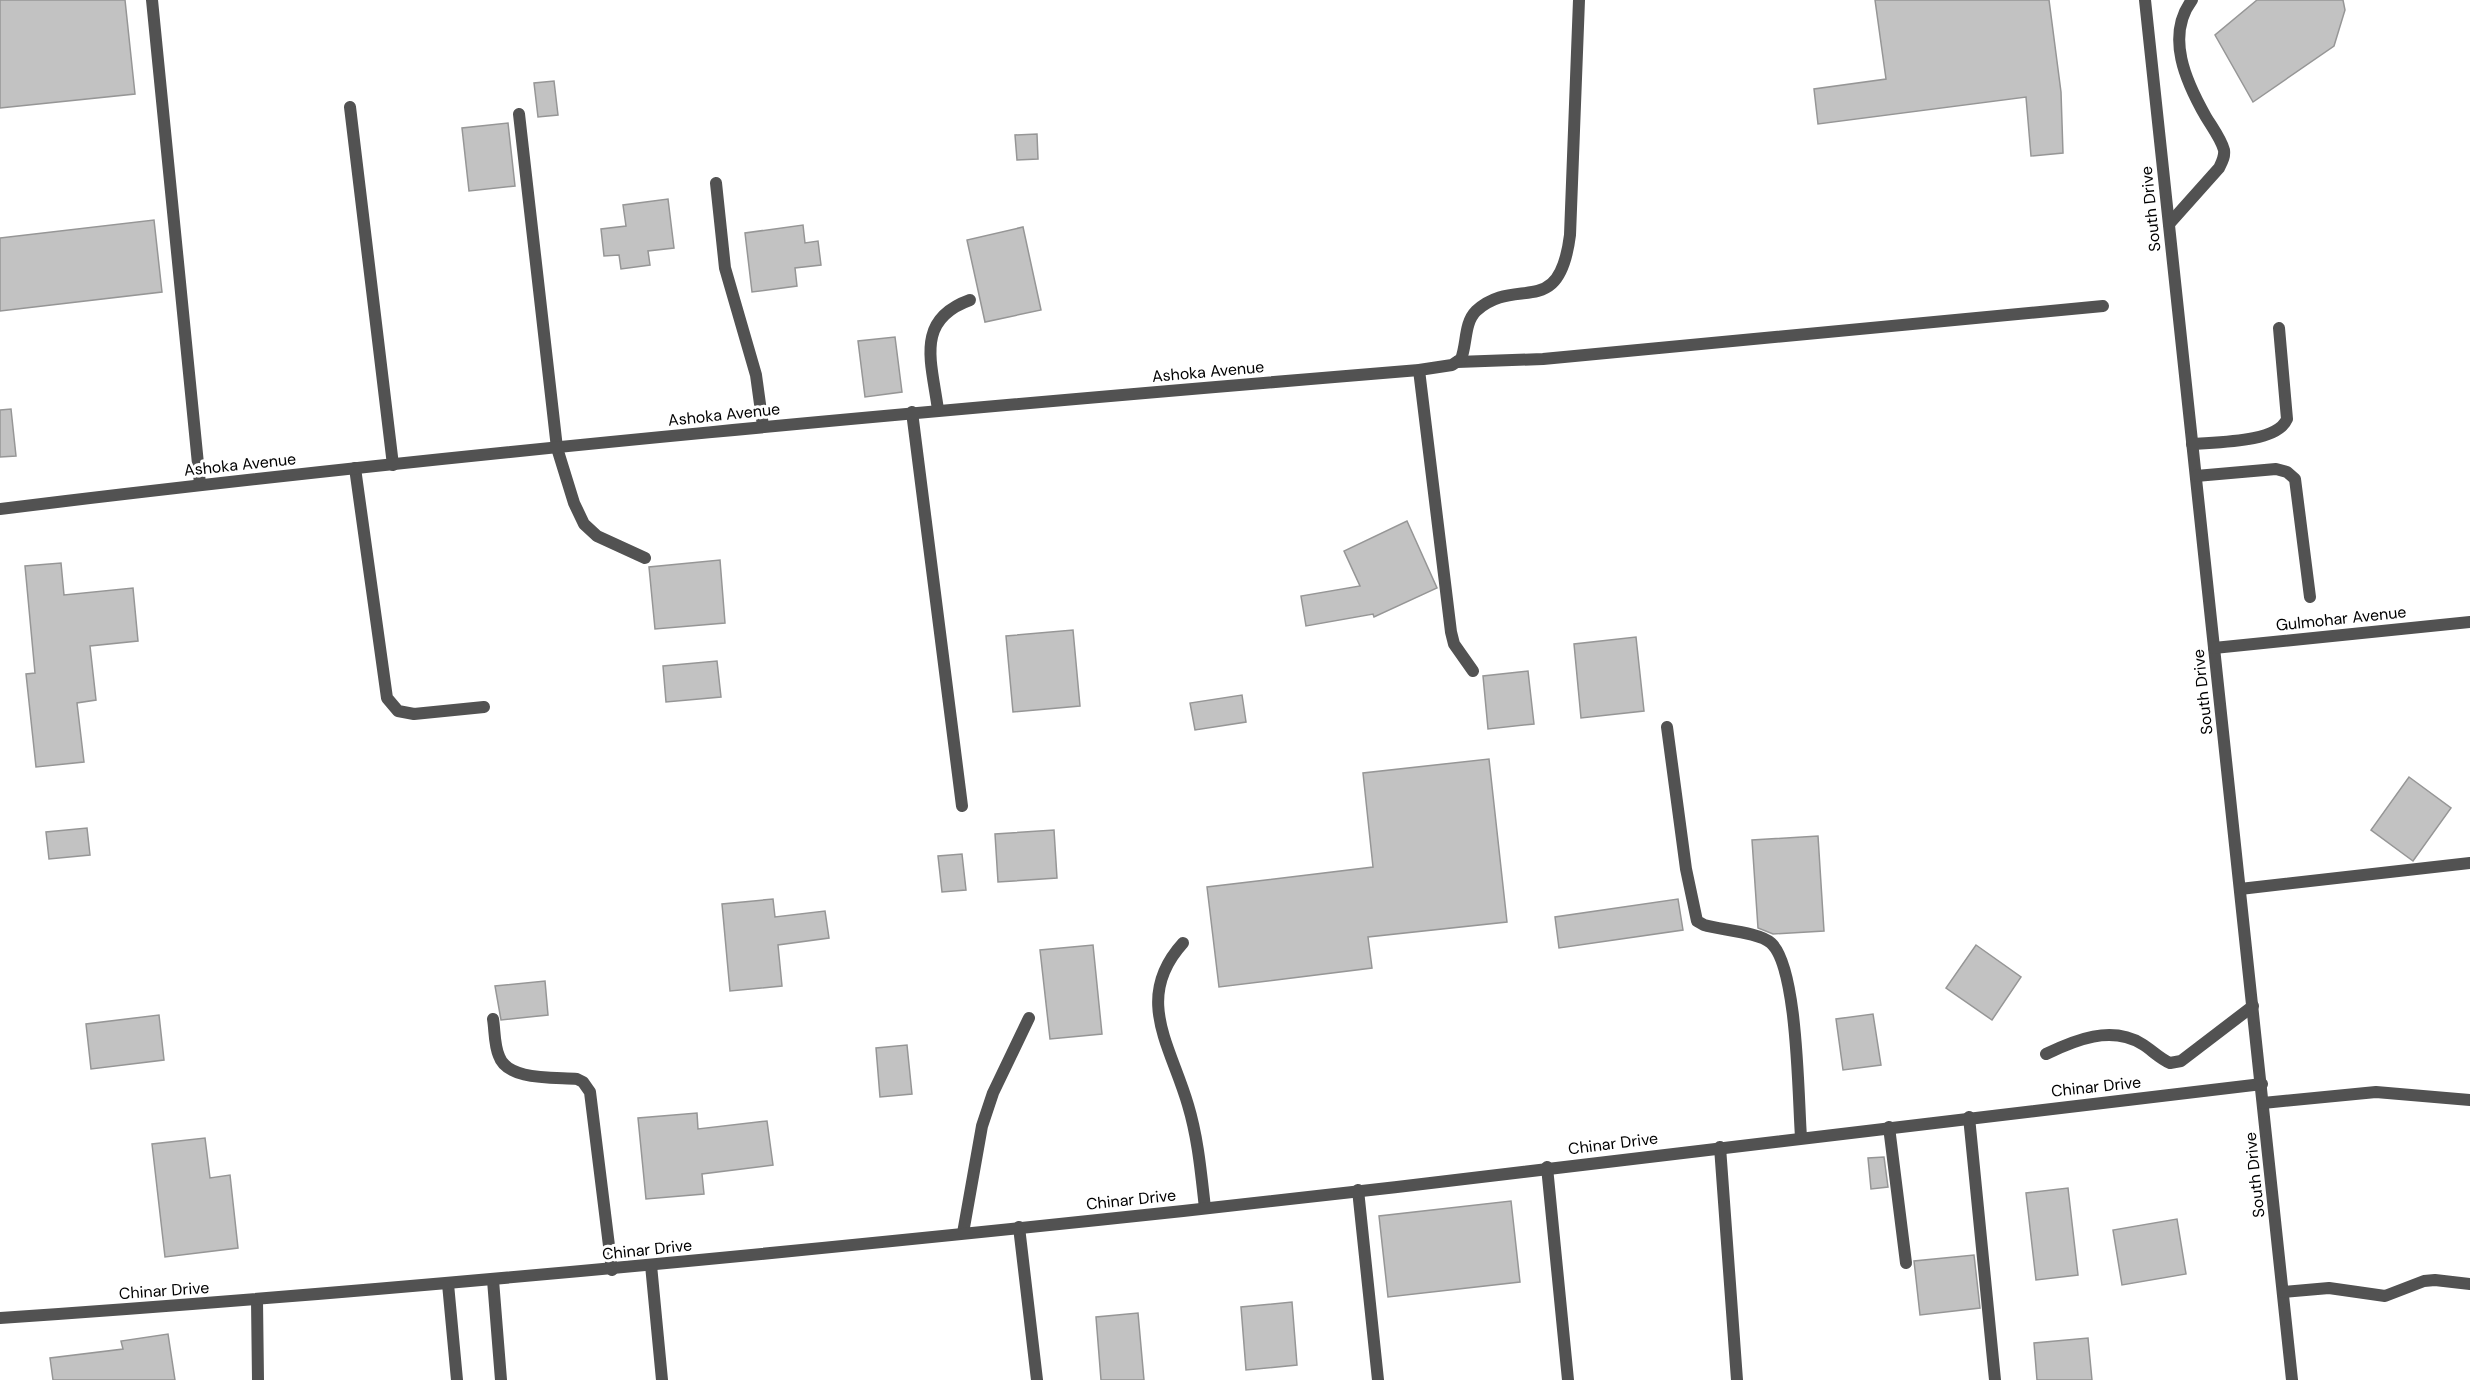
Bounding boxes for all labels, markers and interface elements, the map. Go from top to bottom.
street label: South Drive [2136,165,2165,253]
street label: Ashoka Avenue [1151,356,1265,387]
street label: Ashoka Avenue [667,398,781,431]
street label: Ashoka Avenue [183,448,297,481]
street label: Gulmohar Avenue [2275,601,2407,636]
street label: South Drive [2188,648,2217,736]
street label: Chinar Drive [2050,1071,2142,1102]
street label: Chinar Drive [1567,1128,1659,1159]
street label: South Drive [2240,1131,2269,1219]
street label: Chinar Drive [1085,1184,1177,1215]
street label: Chinar Drive [601,1234,693,1265]
street label: Chinar Drive [118,1277,210,1304]

